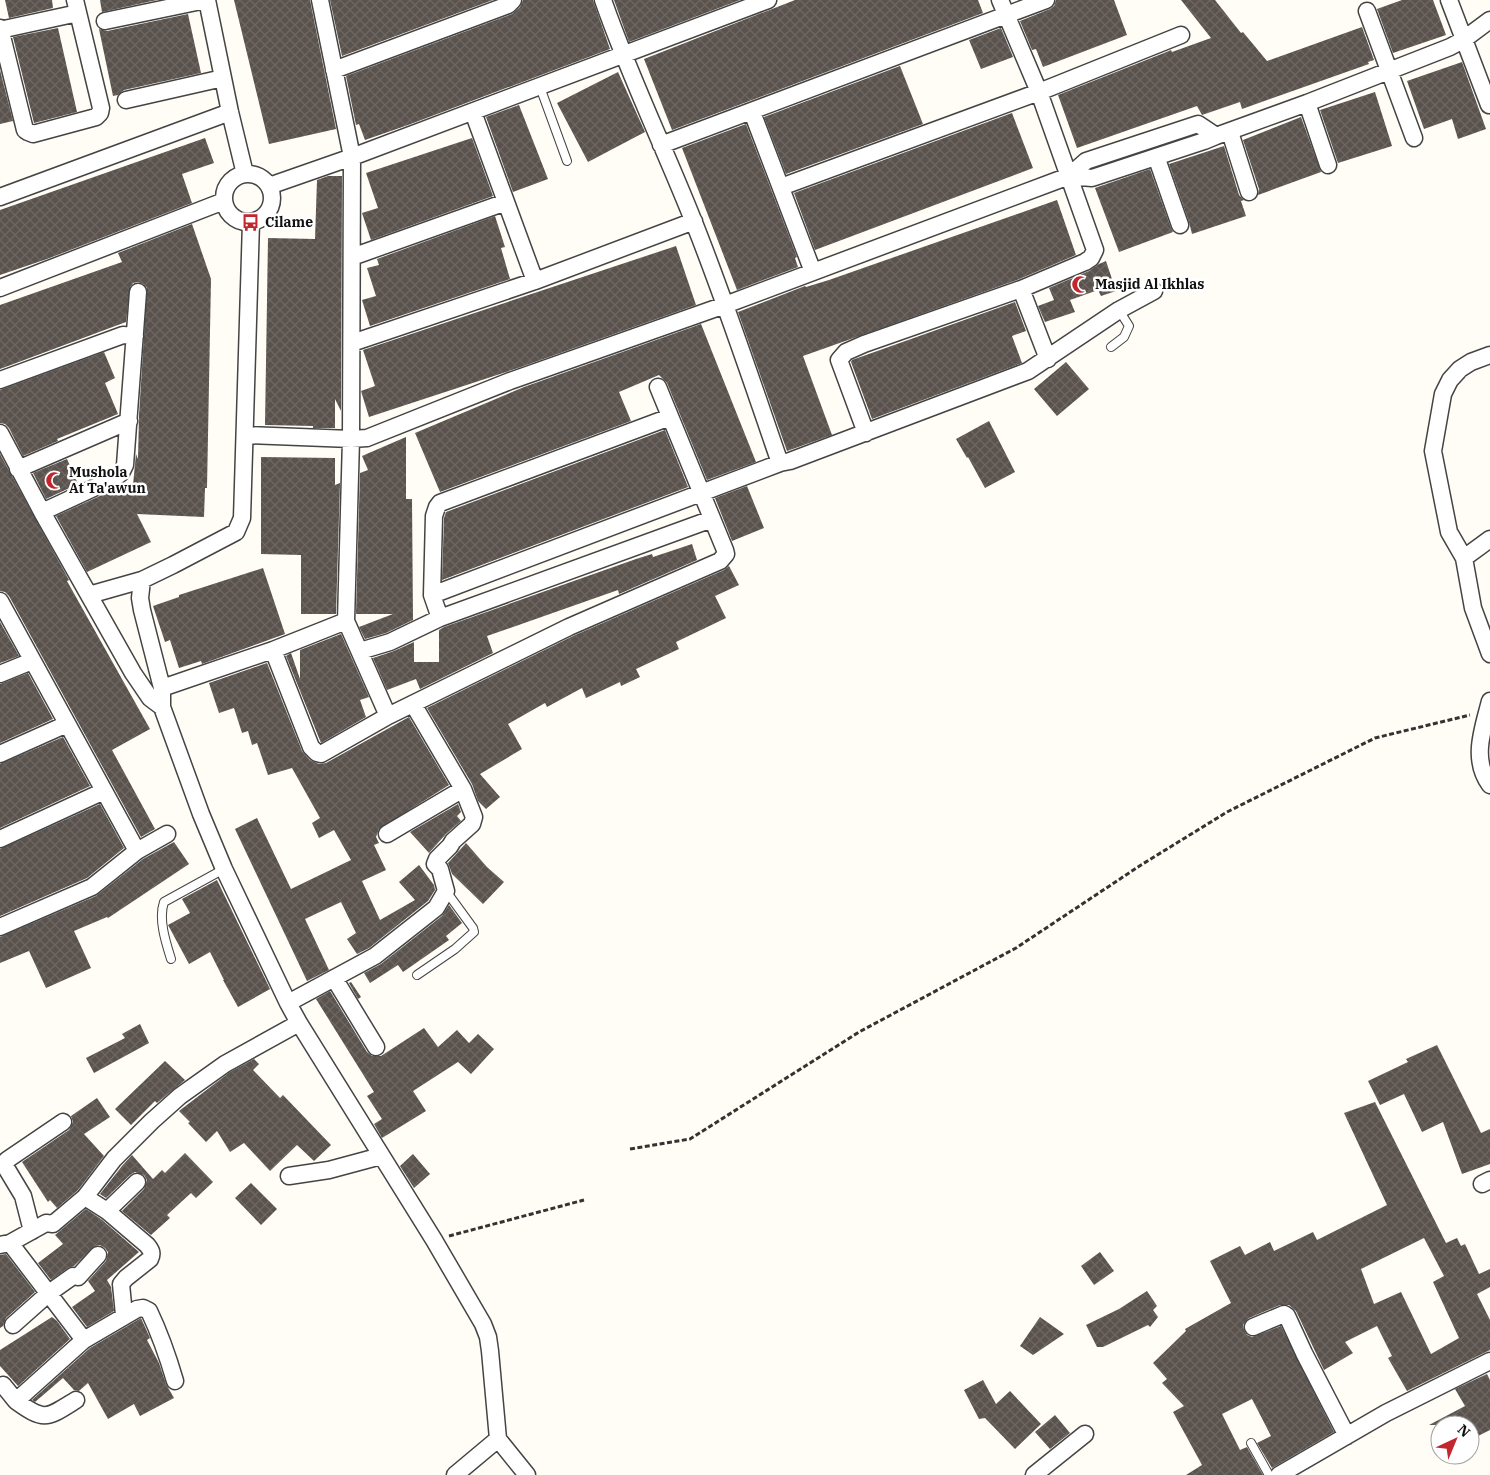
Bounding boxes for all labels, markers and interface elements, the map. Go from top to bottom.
bus stop icon: Cilame [241,212,261,232]
place label: Cilame [265,213,313,231]
mosque icon: Masjid Al Ikhlas [1071,274,1091,294]
place label: Masjid Al Ikhlas [1095,275,1204,293]
place label: Mushola At Ta'awun [69,463,146,497]
mosque icon: Mushola At Ta'awun [45,470,65,490]
north arrow [1430,1415,1480,1465]
text: N [1454,1420,1474,1441]

